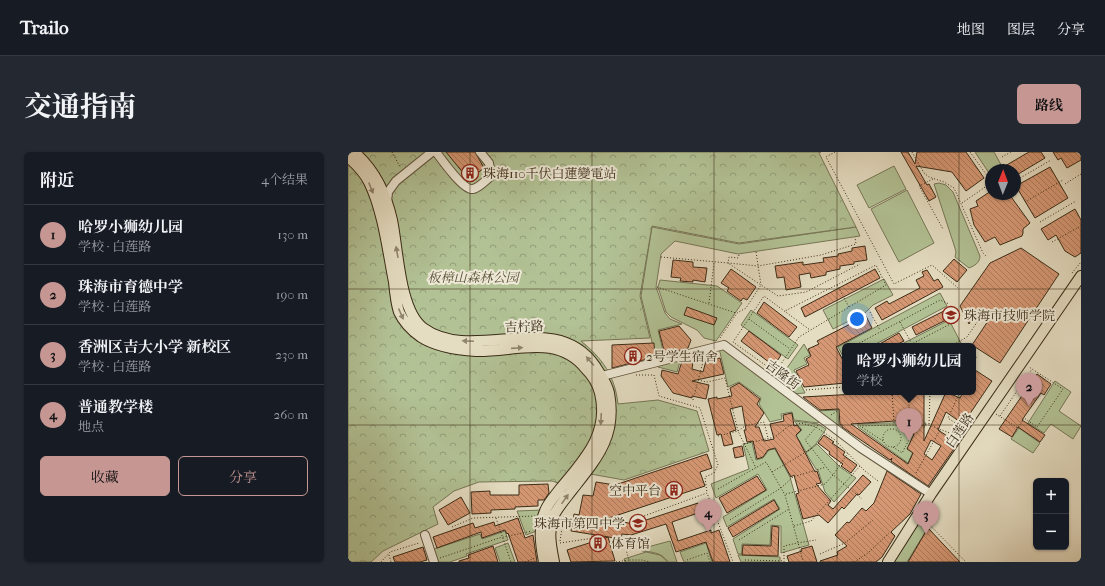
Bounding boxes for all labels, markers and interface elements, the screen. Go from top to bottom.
text: Trailo [20,17,69,39]
text: 地图 [957,21,985,38]
text: 图层 [1007,21,1035,38]
text: 分享 [1057,21,1085,38]
button: 路线 [1017,84,1081,124]
text: 交通指南 [24,90,136,123]
building icon: 珠海110千伏白蓮變電站 [460,163,480,183]
north arrow [985,164,1021,200]
place label: 珠海110千伏白蓮變電站 [483,166,616,181]
text: 附近 [40,170,74,190]
text: 4个结果 [261,172,308,187]
one-way arrow [369,182,375,194]
text: 哈罗小狮幼儿园 [78,218,183,236]
text: 1 [51,227,55,242]
text: 130 m [277,227,308,242]
text: 学校 · 白莲路 [78,239,151,254]
one-way arrow [394,246,400,258]
park label: 板樟山森林公园 [427,270,520,285]
text: 珠海市育德中学 [78,278,183,296]
text: 2 [50,287,56,302]
text: 190 m [276,287,308,302]
text: 学校 · 白莲路 [78,299,151,314]
school or university icon: 珠海市技师学院 [941,305,961,325]
one-way arrow [398,308,404,319]
place label: 珠海市技师学院 [964,308,1055,323]
your location [847,309,867,329]
street label: 吉柠路 [504,318,544,335]
text: 香洲区吉大小学 新校区 [78,338,231,356]
one-way arrow [461,338,474,344]
popup [842,343,976,395]
one-way arrow [511,344,523,351]
building icon: 2号学生宿舍 [623,346,643,366]
text: 3 [50,347,56,362]
text: 230 m [275,347,308,362]
place label: 2号学生宿舍 [646,349,718,364]
text: 哈罗小狮幼儿园 [856,352,962,370]
one-way arrow [586,355,595,366]
street label: 吉隆街 [763,357,803,392]
text: 学校 · 白莲路 [78,359,151,374]
text: 学校 [856,373,883,388]
pin: 2 [1016,373,1042,406]
text: 普通教学楼 [78,398,153,416]
text: 4 [49,407,57,422]
text: 260 m [274,407,308,422]
pin: 1 [896,408,922,441]
street label: 白莲路 [942,410,977,451]
one-way arrow [598,413,605,425]
text: 地点 [78,419,104,434]
button: 收藏 [40,456,170,496]
button: 分享 [178,456,308,496]
map controls [1033,478,1069,550]
button: + [1033,478,1069,514]
building icon: 空中平台 [664,480,684,500]
place label: 空中平台 [609,483,661,498]
one-way arrow [561,494,569,505]
pin: 4 [695,499,721,532]
pin: 3 [913,501,939,534]
school or university icon: 珠海市第四中学 [628,513,648,533]
button: − [1033,514,1069,550]
place label: 珠海市第四中学 [534,516,625,531]
building icon: 体育馆 [588,533,608,553]
place label: 体育馆 [611,536,650,551]

